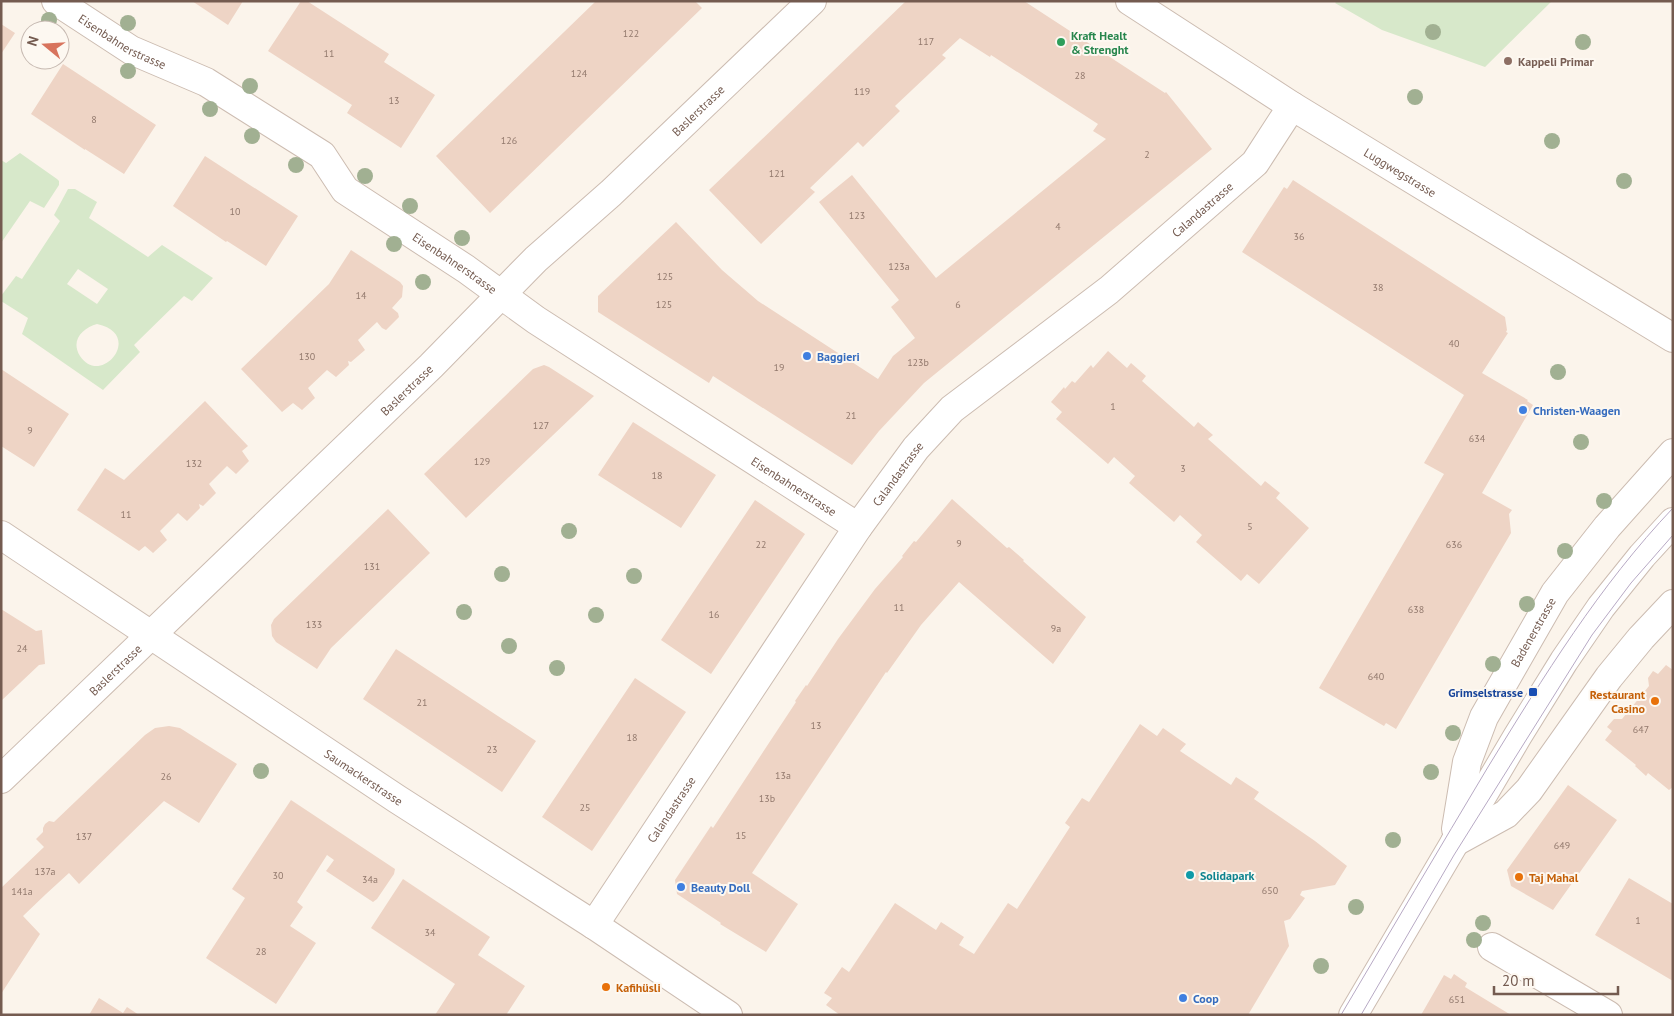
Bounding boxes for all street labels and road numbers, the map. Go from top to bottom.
street label: Eisenbahnerstrasse [76,10,169,72]
street label: Baslerstrasse [668,82,727,139]
street label: Luggwegstrasse [1362,144,1439,200]
street label: Calandastrasse [1168,178,1236,240]
street label: Eisenbahnerstrasse [410,229,500,297]
street label: Baslerstrasse [377,361,436,418]
street label: Calandastrasse [869,438,926,509]
street label: Eisenbahnerstrasse [749,453,840,519]
street label: Badenerstrasse [1507,594,1559,669]
street label: Baslerstrasse [86,641,144,698]
street label: Saumackerstrasse [322,745,406,808]
street label: Calandastrasse [643,773,698,845]

